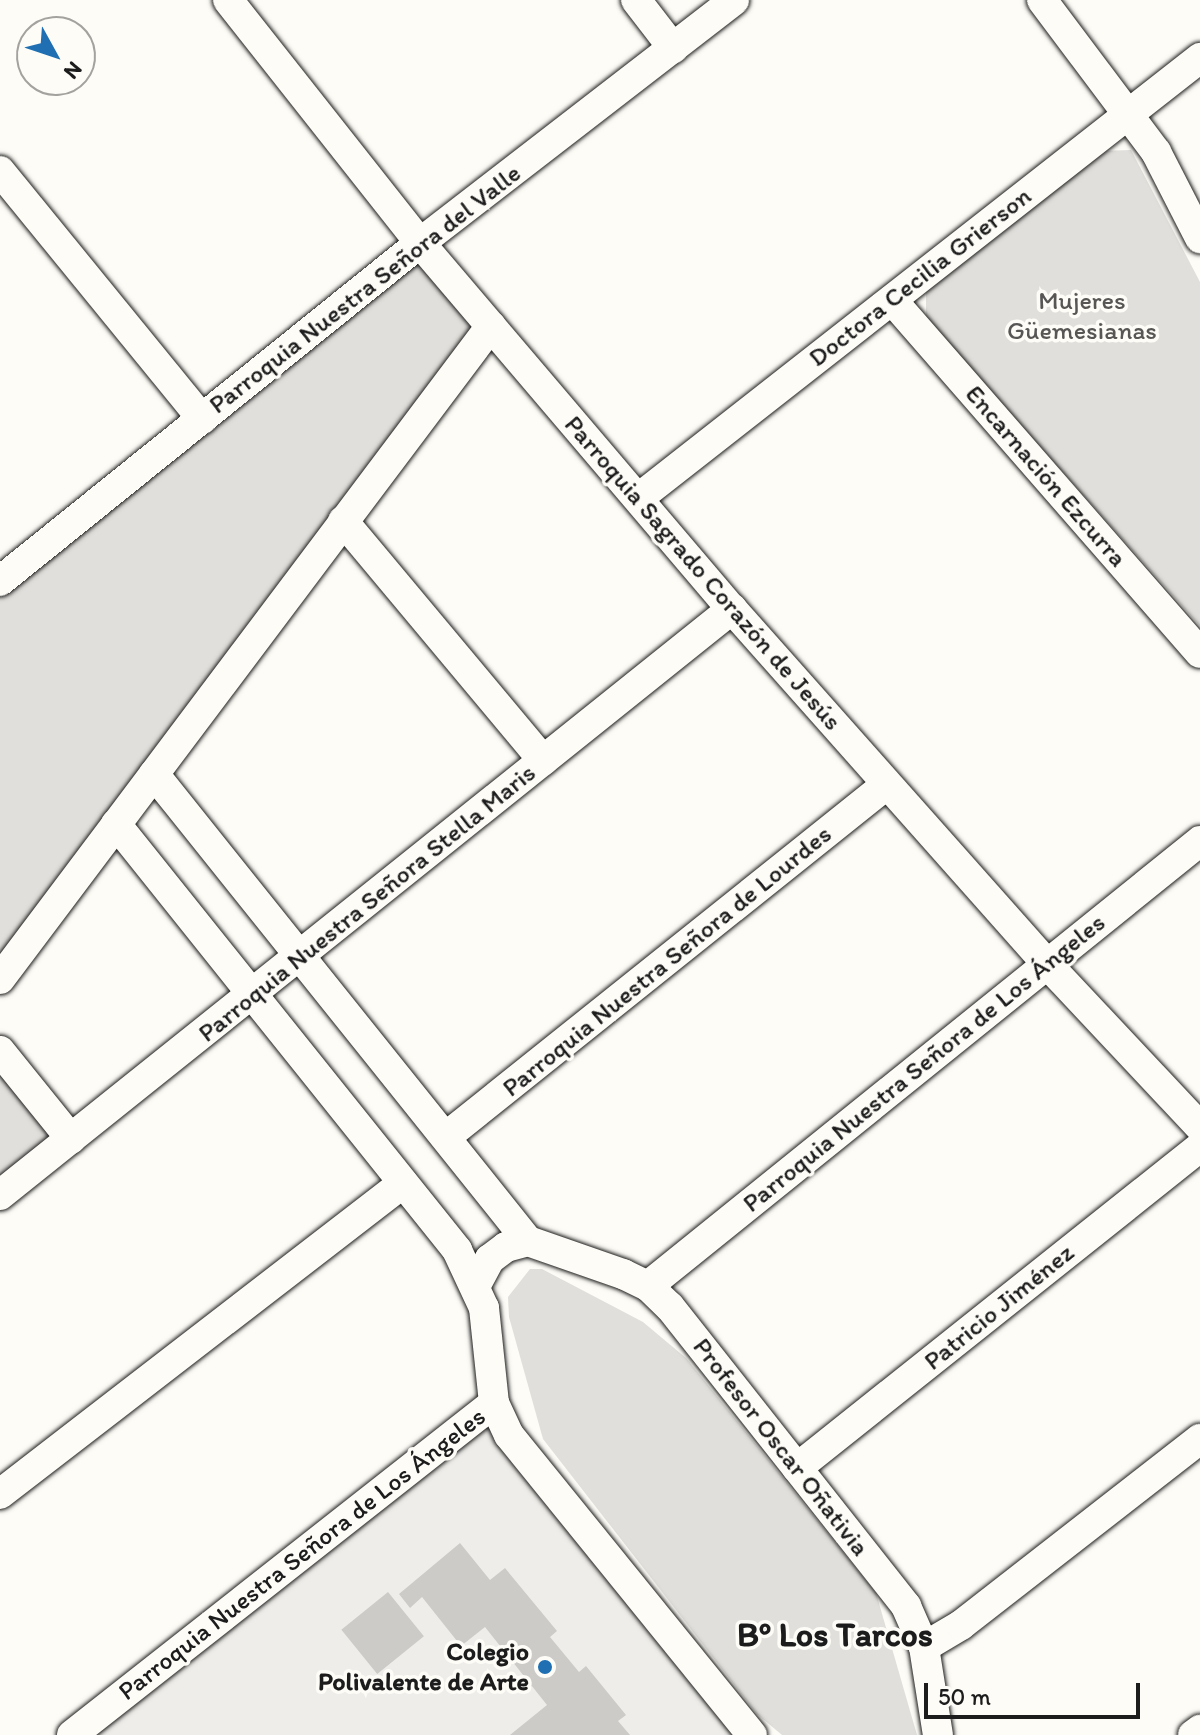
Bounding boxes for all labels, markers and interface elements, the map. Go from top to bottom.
north arrow [16,16,96,96]
text: N [58,56,88,85]
street label: Parroquia Nuestra Señora del Valle [202,157,528,421]
street label: Doctora Cecilia Grierson [803,181,1037,373]
park label: Mujeres Güemesianas [1007,285,1157,346]
street label: Encarnación Ezcurra [959,379,1133,573]
street label: Parroquia Sagrado Corazón de Jesús [558,410,848,736]
street label: Parroquia Nuestra Señora Stella Maris [191,757,543,1049]
street label: Parroquia Nuestra Señora de Lourdes [496,818,838,1104]
street label: Parroquia Nuestra Señora de Los Ángeles [736,907,1112,1219]
street label: Patricio Jiménez [918,1237,1080,1377]
street label: Profesor Oscar Oñativia [686,1331,876,1563]
street label: Parroquia Nuestra Señora de Los Ángeles [112,1401,492,1707]
district label: Bº Los Tarcos [738,1615,932,1655]
place label: Colegio Polivalente de Arte [318,1636,529,1698]
marker: Colegio Polivalente de Arte [536,1658,554,1676]
scale bar [928,1667,1144,1717]
text: 50 m [938,1682,991,1711]

